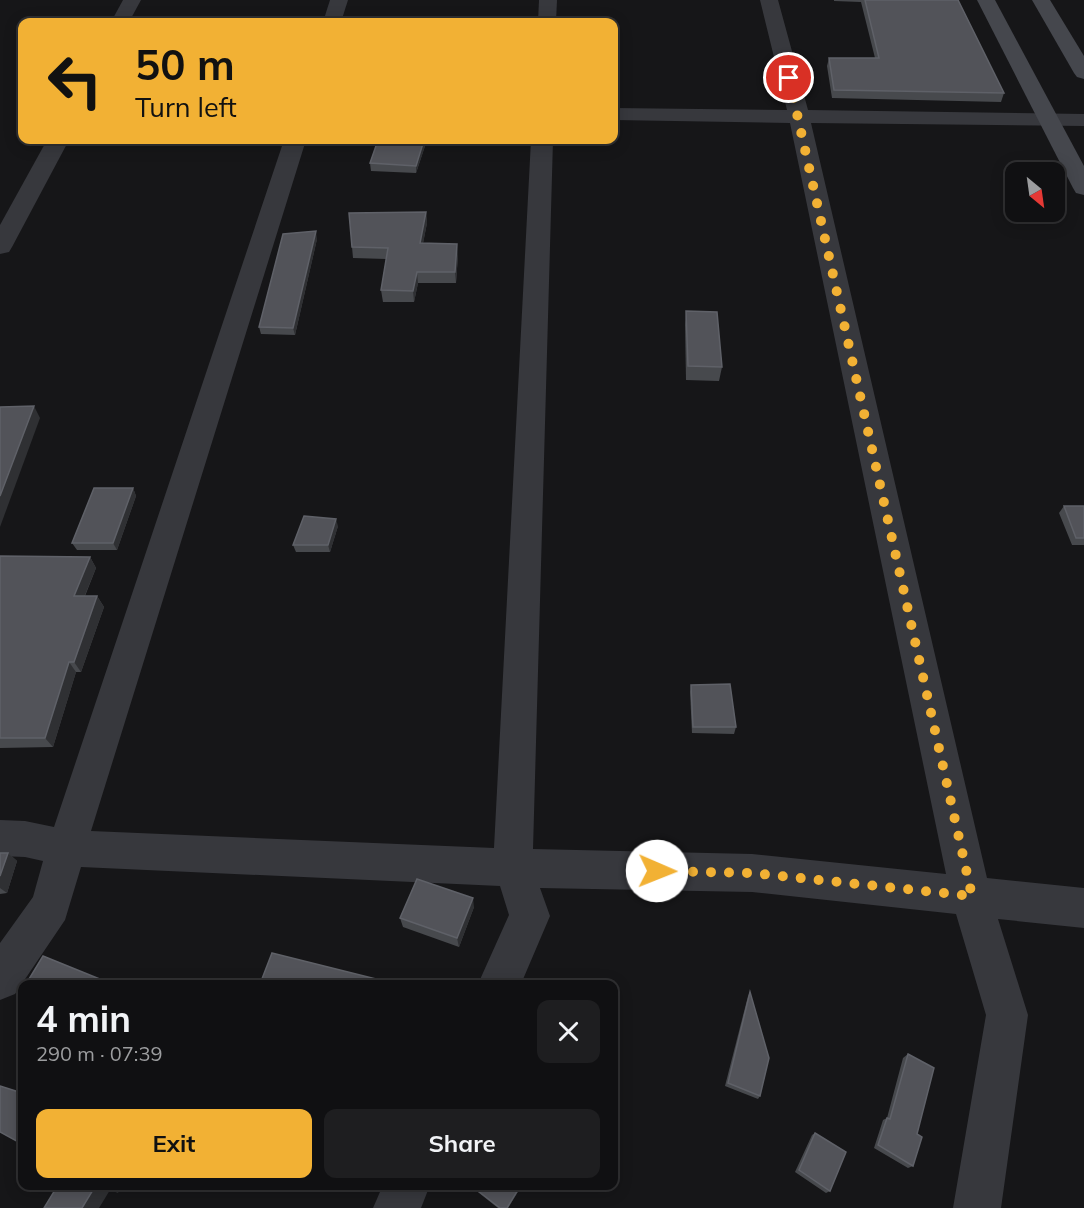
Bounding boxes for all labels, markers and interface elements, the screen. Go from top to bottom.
text: 50 m [135,38,235,91]
icon: left [36,42,114,120]
pin [763,52,814,103]
icon: arrive [772,61,805,94]
text: Turn left [135,90,237,124]
north arrow [1005,162,1065,222]
map controls [1005,162,1065,222]
position arrow [625,839,689,903]
text: 4 min [36,996,131,1041]
button: close [537,1000,600,1063]
text: 290 m · 07:39 [36,1041,162,1066]
button: Exit [36,1109,312,1178]
button: Share [324,1109,600,1178]

